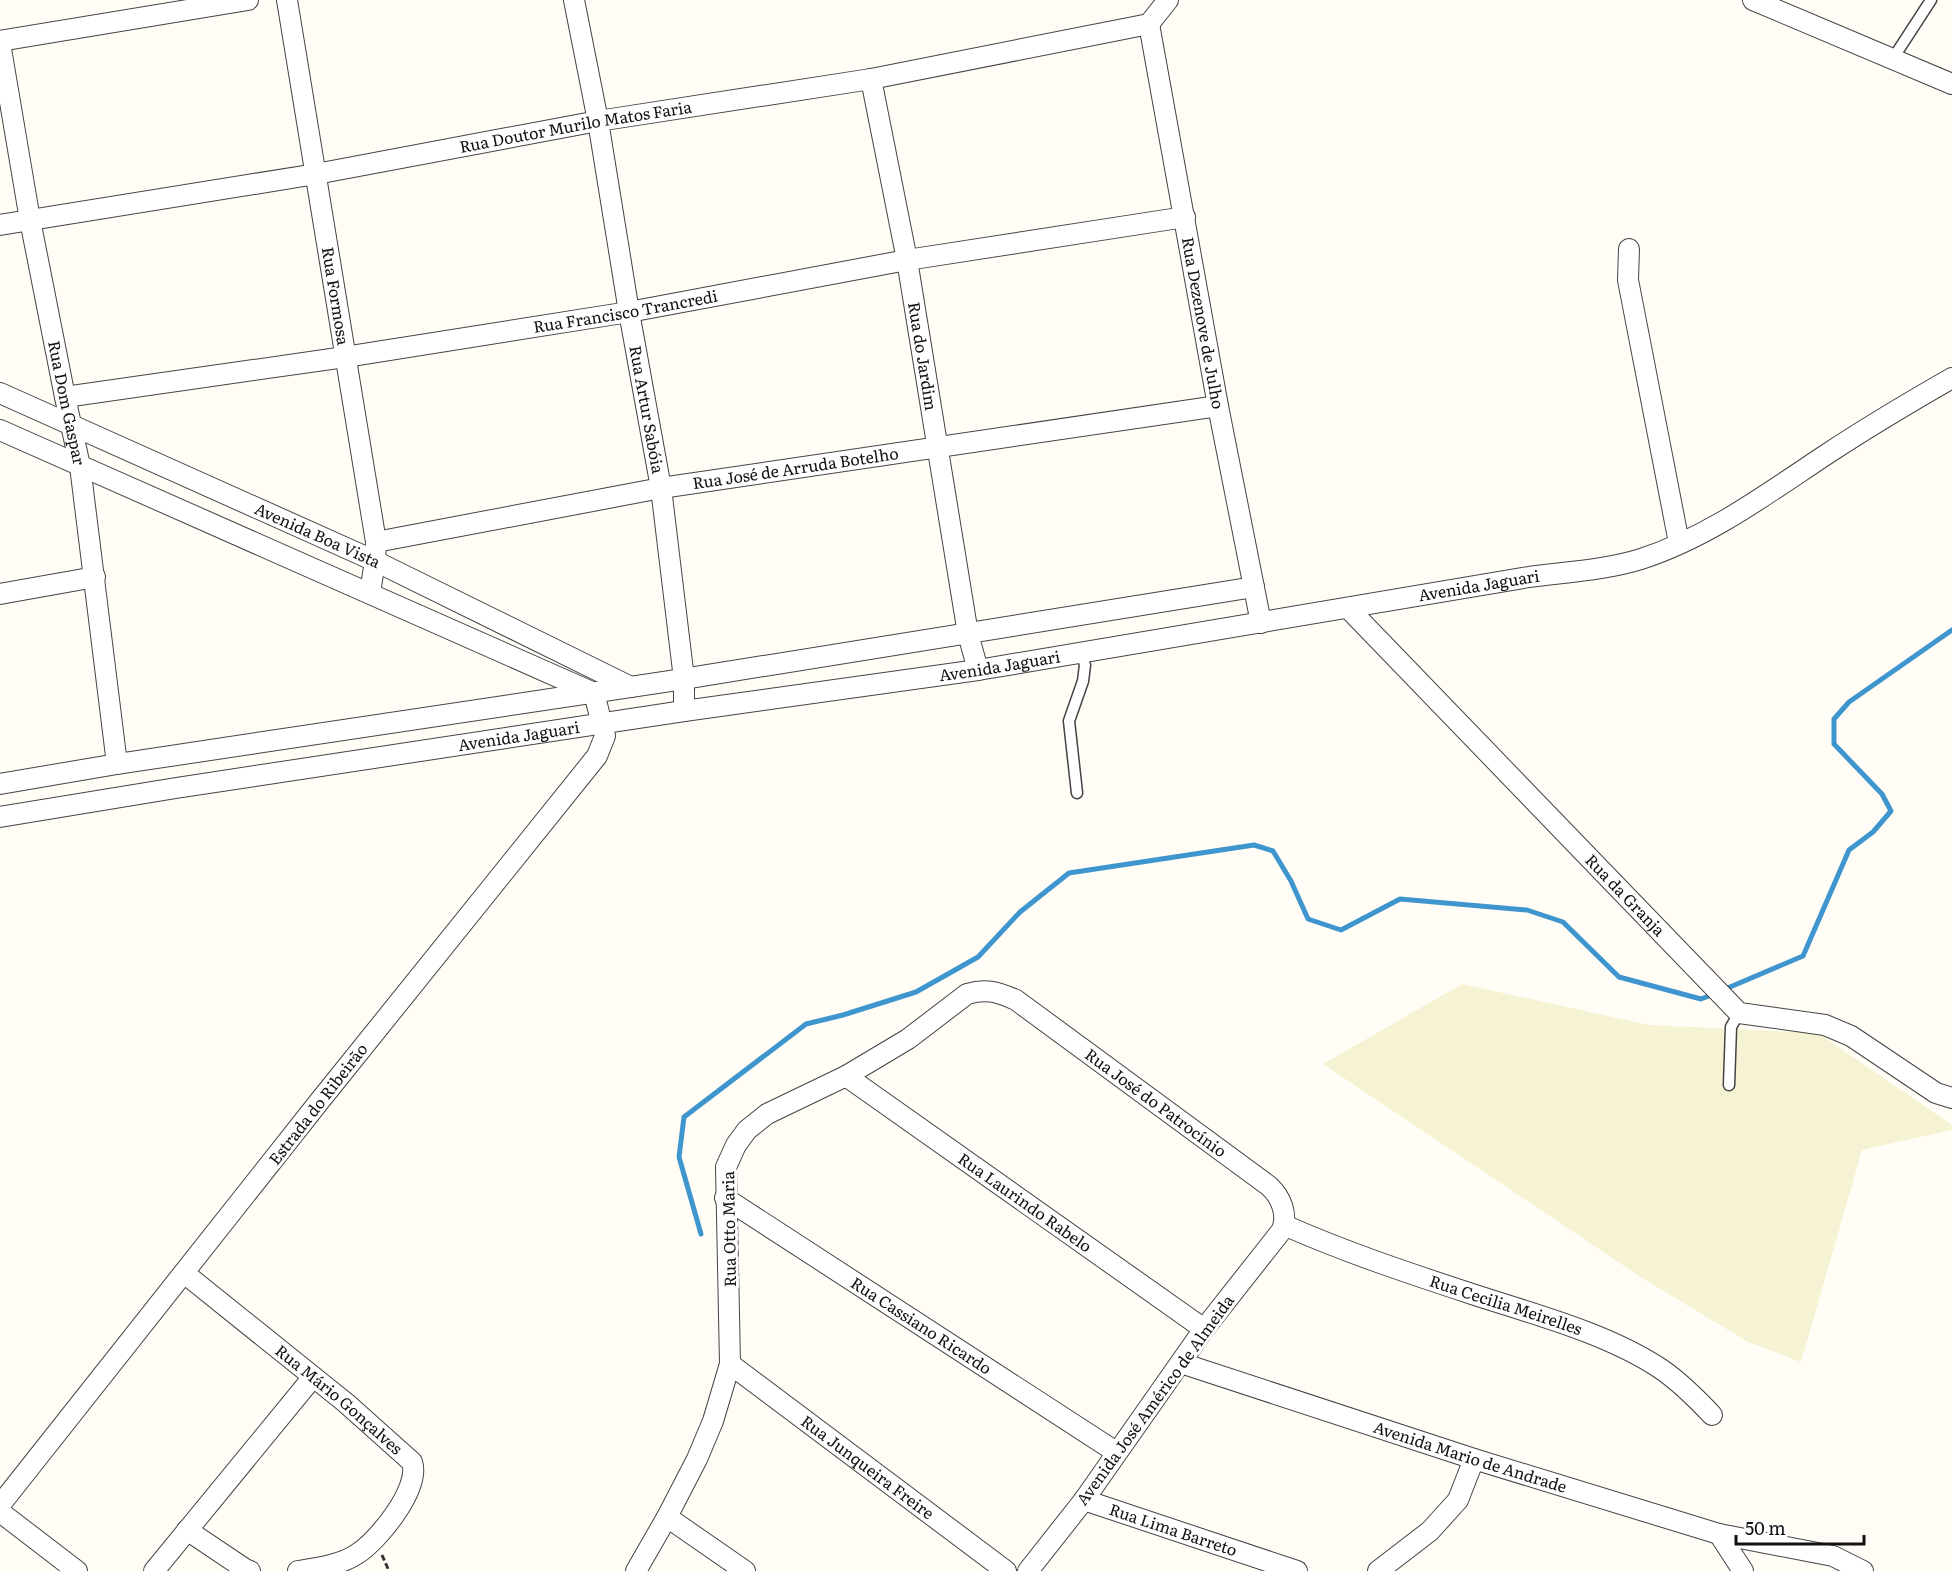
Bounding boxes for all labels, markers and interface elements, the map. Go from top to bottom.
street label: Rua Doutor Murilo Matos Faria [457,94,694,158]
street label: Rua Dezenove de Julho [1177,235,1231,411]
street label: Rua Formosa [317,245,357,347]
street label: Rua Francisco Trancredi [531,283,720,338]
street label: Rua do Jardim [903,300,944,413]
street label: Rua Dom Gaspar [43,338,93,468]
street label: Rua Artur Sabóia [624,343,671,476]
street label: Rua José de Arruda Botelho [691,440,900,494]
street label: Avenida Boa Vista [251,496,386,573]
street label: Avenida Jaguari [1416,563,1541,606]
street label: Avenida Jaguari [937,643,1062,686]
street label: Avenida Jaguari [456,714,581,756]
street label: Rua da Granja [1580,848,1672,941]
street label: Estrada do Ribeirão [262,1037,372,1169]
street label: Rua José do Patrocínio [1081,1042,1232,1162]
street label: Rua Laurindo Rabelo [954,1146,1097,1257]
street label: Rua Otto Maria [715,1170,741,1287]
street label: Rua Cecilia Meirelles [1427,1268,1586,1340]
street label: Rua Cassiano Ricardo [847,1270,997,1379]
street label: Avenida José Américo de Almeida [1069,1289,1239,1510]
street label: Rua Mário Gonçalves [271,1338,409,1459]
street label: Rua Junqueira Freire [797,1409,940,1524]
street label: Avenida Mario de Andrade [1371,1414,1570,1498]
street label: Rua Lima Barreto [1106,1496,1241,1561]
scale bar [1736,1508,1864,1546]
text: 50 m [1745,1514,1786,1541]

